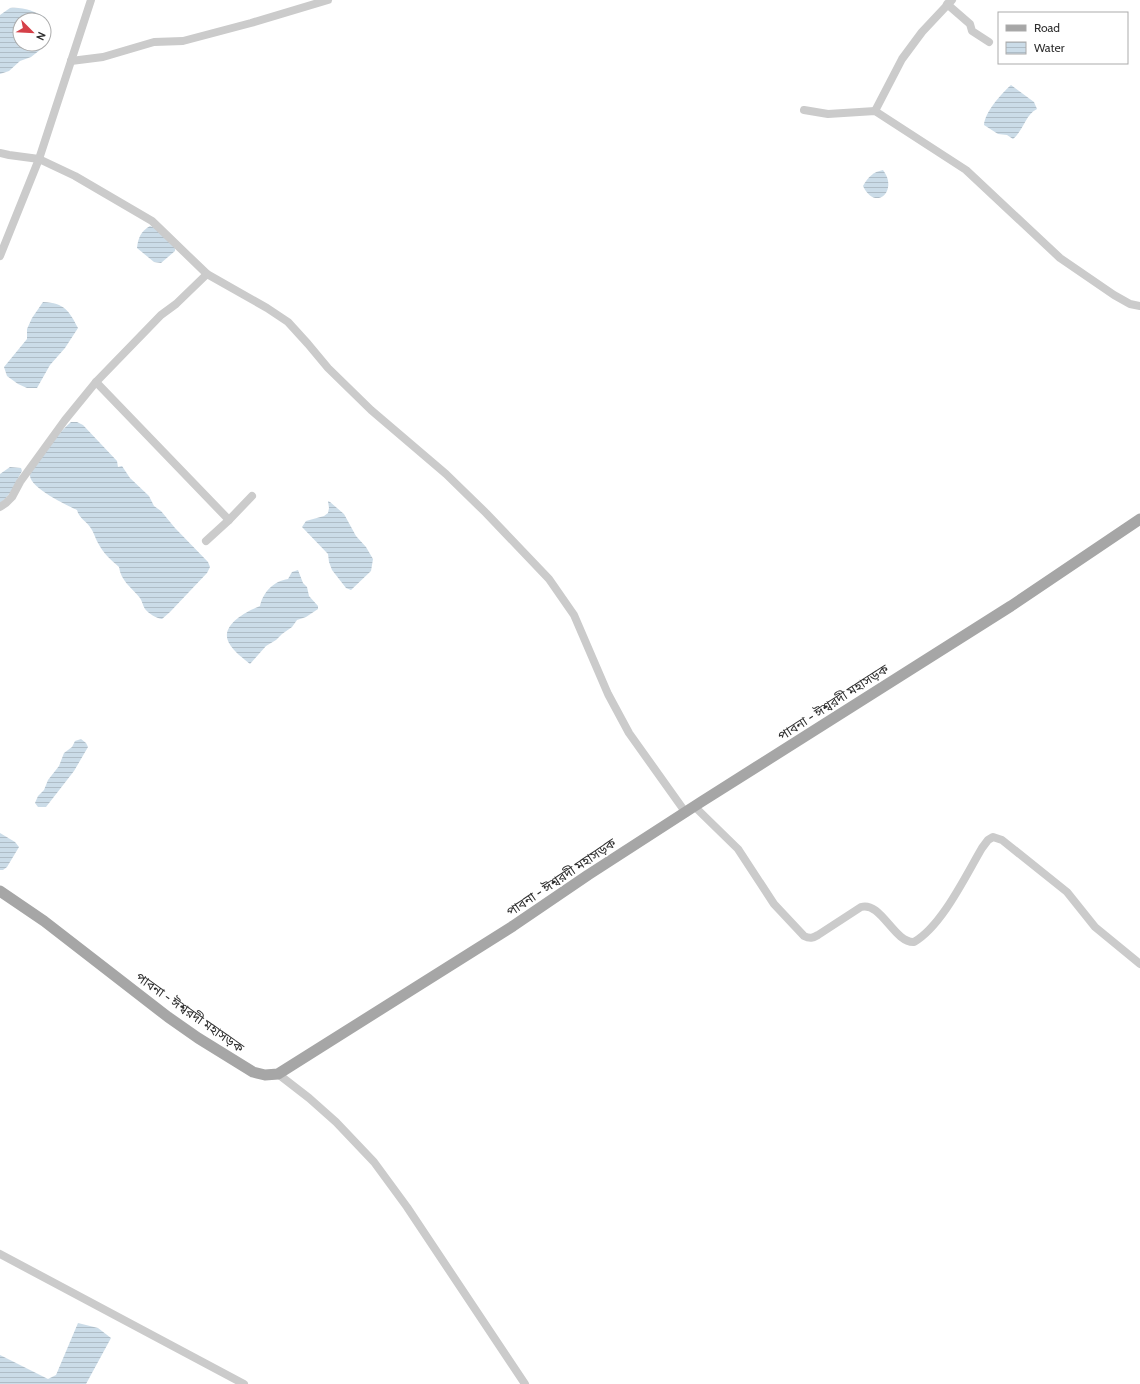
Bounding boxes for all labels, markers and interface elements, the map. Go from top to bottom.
north arrow [12,12,52,52]
legend [998,12,1128,64]
text: Road [1034,20,1060,35]
text: N [33,30,49,42]
text: Water [1034,40,1065,55]
street label: পাবনা - ঈশ্বরদী মহাসড়ক [775,660,892,744]
street label: পাবনা - ঈশ্বরদী মহাসড়ক [503,834,619,920]
street label: পাবনা - ঈশ্বরদী মহাসড়ক [133,969,248,1056]

